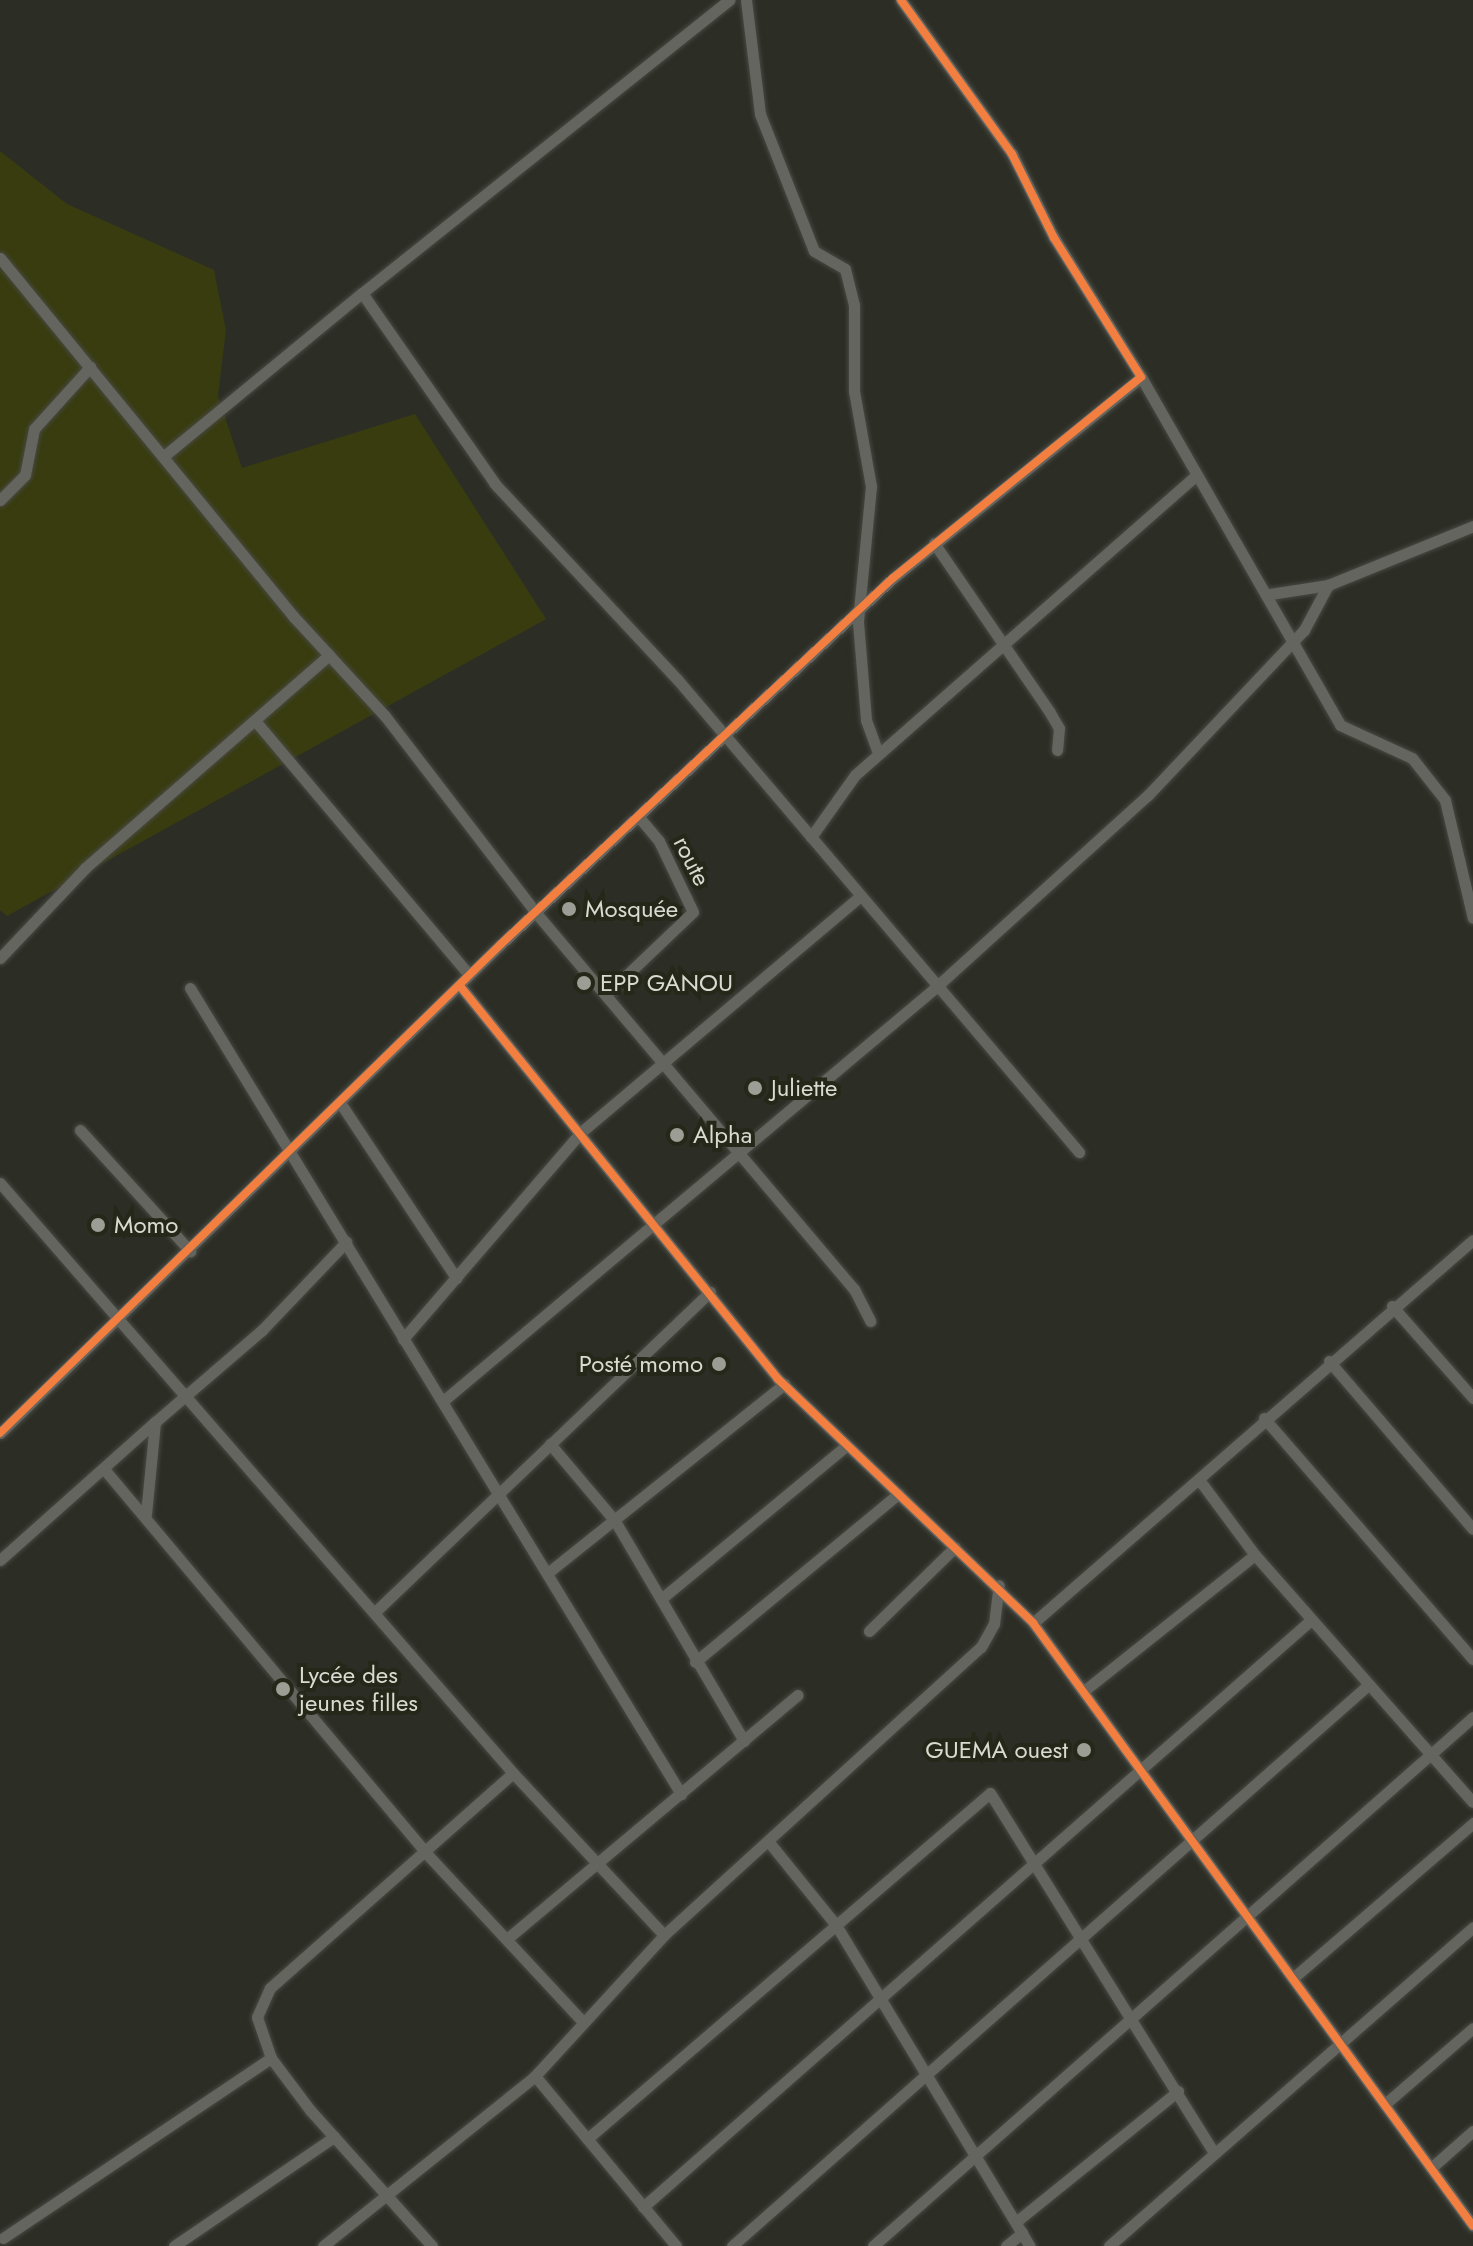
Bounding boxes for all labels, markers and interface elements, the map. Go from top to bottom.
street label: route [667,831,717,891]
place label: Mosquée [585,895,678,923]
marker: Mosquée [560,900,578,918]
place label: EPP GANOU [600,969,733,997]
marker: EPP GANOU [575,974,593,992]
place label: Juliette [771,1074,837,1102]
marker: Juliette [746,1079,764,1097]
place label: Alpha [693,1121,752,1149]
marker: Alpha [668,1126,686,1144]
place label: Momo [114,1211,178,1239]
marker: Momo [89,1216,107,1234]
place label: Posté momo [579,1350,703,1378]
marker: Posté momo [710,1355,728,1373]
place label: Lycée des jeunes filles [299,1661,418,1717]
marker: Lycée des jeunes filles [274,1680,292,1698]
place label: GUEMA ouest [925,1736,1068,1764]
marker: GUEMA ouest [1075,1741,1093,1759]

